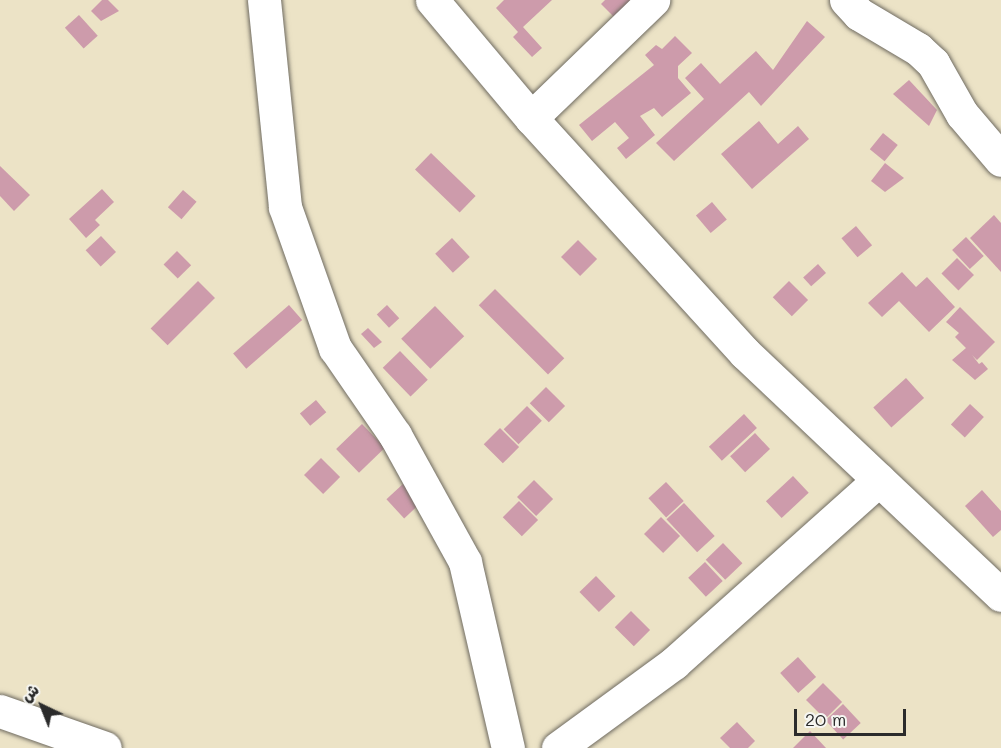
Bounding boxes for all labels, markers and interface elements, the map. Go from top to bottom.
north arrow [12,676,72,736]
text: ش [16,679,43,706]
scale bar [797,697,910,735]
text: 20 m [805,707,846,731]

